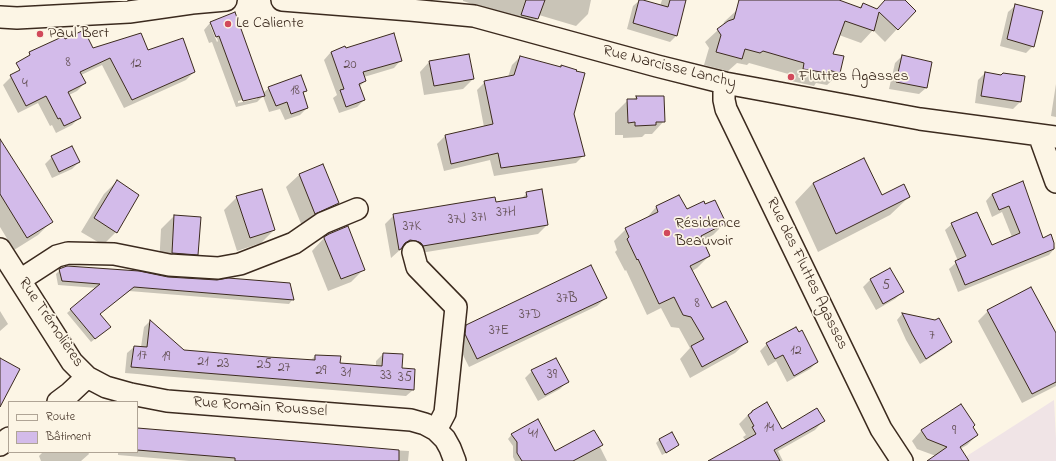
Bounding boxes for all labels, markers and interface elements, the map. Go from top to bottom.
place label: Le Caliente [236,14,304,34]
marker: Le Caliente [223,19,233,29]
place label: Paul Bert [48,24,109,44]
marker: Paul Bert [35,29,45,39]
street label: Rue Narcisse Lanchy [600,42,738,94]
house number: 8 [65,56,71,72]
house number: 12 [130,57,142,73]
house number: 20 [343,58,357,74]
place label: Fluttes Agasses [799,67,909,87]
marker: Fluttes Agasses [786,72,796,82]
house number: 4 [22,77,28,93]
house number: 18 [290,84,300,100]
street label: Rue des Fluttes Agasses [761,195,851,353]
house number: 37H [496,206,516,222]
house number: 37I [472,211,486,227]
house number: 37J [448,213,466,229]
place label: Résidence Beauvoir [675,214,740,252]
house number: 37K [403,220,421,236]
marker: Résidence Beauvoir [662,228,672,238]
street label: Rue Trémolières [13,275,87,371]
house number: 5 [882,279,890,295]
house number: 37B [557,292,577,308]
house number: 8 [694,297,700,313]
house number: 37D [519,308,541,324]
house number: 37E [489,324,509,340]
house number: 7 [929,329,935,345]
house number: 12 [790,344,802,360]
house number: 17 [137,349,147,365]
house number: 19 [162,350,170,366]
house number: 21 [197,355,209,371]
house number: 23 [217,357,229,373]
house number: 25 [257,358,271,374]
house number: 27 [278,361,290,377]
house number: 29 [315,364,327,380]
house number: 31 [341,366,351,382]
house number: 39 [547,368,557,384]
house number: 33 [380,369,392,385]
house number: 35 [398,371,412,387]
street label: Rue Romain Roussel [192,394,328,422]
legend [8,401,138,453]
text: Route [46,408,75,426]
house number: 14 [764,421,774,437]
house number: 9 [952,424,956,440]
house number: 41 [528,427,538,443]
text: Bâtiment [46,428,91,446]

